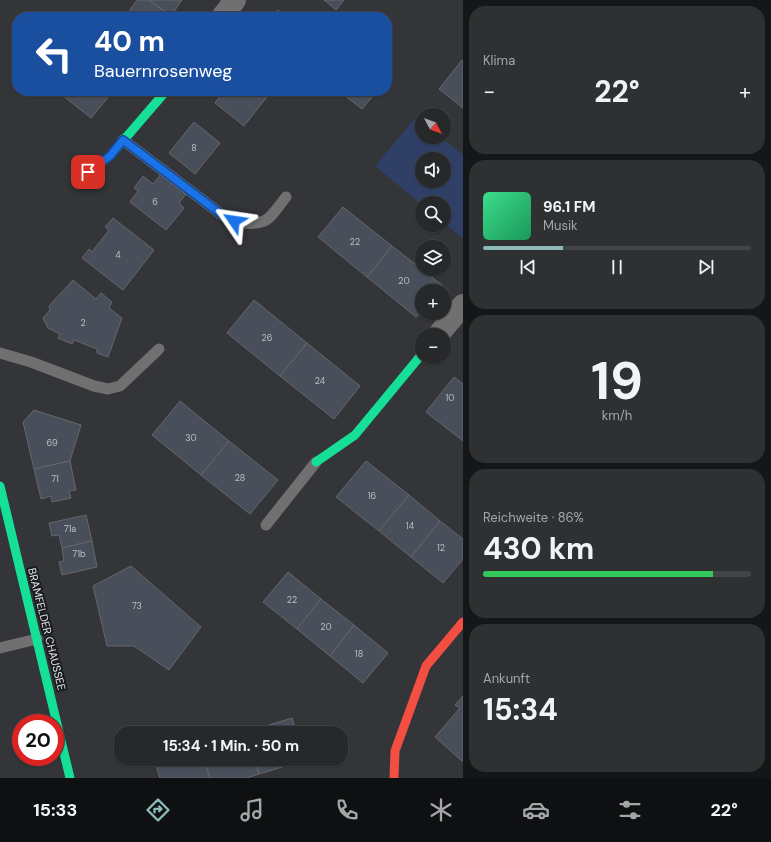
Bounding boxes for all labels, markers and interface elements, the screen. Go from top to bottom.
text: 40 m [94,23,165,60]
icon: left [28,28,80,80]
text: Klima [483,52,515,69]
text: Bauernrosenweg [94,59,232,83]
text: 22° [594,72,640,111]
text: − [483,77,495,106]
text: + [739,77,751,106]
north arrow [415,108,451,144]
map controls [415,108,451,364]
house number: 8 [191,142,197,154]
button: sound [415,152,451,188]
pin [71,155,105,189]
icon: arrive [77,161,99,183]
house number: 6 [152,196,158,208]
button: search [415,196,451,232]
text: 96.1 FM [543,197,595,217]
position arrow [213,200,255,242]
text: Musik [543,217,578,234]
house number: 22 [350,236,360,248]
button: layers [415,240,451,276]
house number: 4 [115,249,121,261]
icon: previous [517,256,539,278]
icon: pause [606,256,628,278]
icon: next [695,256,717,278]
house number: 20 [398,275,410,287]
button: + [415,284,451,320]
house number: 2 [80,317,86,329]
button: − [415,328,451,364]
house number: 26 [262,332,273,344]
text: 19 [591,347,643,415]
house number: 24 [315,375,326,387]
house number: 10 [446,392,454,404]
text: km/h [602,407,632,424]
house number: 30 [185,432,197,444]
house number: 69 [46,437,58,449]
house number: 28 [235,472,245,484]
house number: 71 [51,473,59,485]
house number: 16 [368,490,377,502]
text: Reichweite · 86% [483,509,584,526]
house number: 14 [406,520,415,532]
house number: 71a [64,523,76,535]
text: 430 km [483,529,594,568]
house number: 12 [437,542,445,554]
house number: 71b [72,548,86,560]
street label: BRAMFELDER CHAUSSEE [25,566,69,692]
house number: 22 [287,594,297,606]
house number: 73 [132,600,142,612]
house number: 20 [320,621,332,633]
house number: 18 [355,648,363,660]
text: Ankunft [483,670,530,687]
text: 15:34 [483,690,558,729]
speed limit sign: 20 [12,714,64,766]
text: 15:34 · 1 Min. · 50 m [163,736,299,756]
icon: directions [144,796,172,824]
icon: music [238,796,266,824]
icon: phone [333,796,361,824]
icon: climate [427,796,455,824]
icon: car [522,796,550,824]
icon: filters [616,796,644,824]
text: 15:33 [33,798,77,822]
text: 22° [710,798,738,822]

